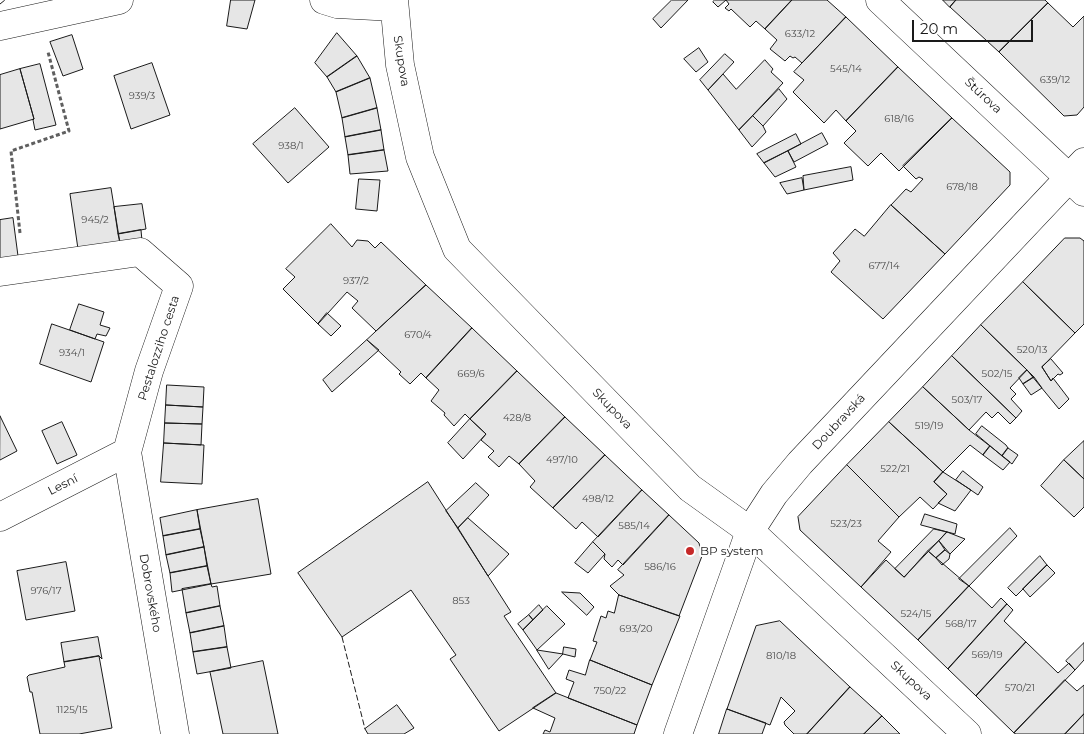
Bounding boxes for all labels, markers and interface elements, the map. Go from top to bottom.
scale bar [914,10,1035,42]
text: 20 m [920,19,958,38]
house number: 633/12 [785,28,815,40]
street label: Skupova [390,35,412,87]
house number: 545/14 [830,63,862,75]
house number: 639/12 [1040,74,1070,86]
street label: Štúrova [961,75,1005,117]
house number: 939/3 [129,90,155,102]
house number: 618/16 [884,113,914,125]
house number: 938/1 [278,140,304,152]
house number: 678/18 [946,181,978,193]
house number: 945/2 [81,214,109,226]
house number: 677/14 [868,260,900,272]
house number: 937/2 [343,275,369,287]
street label: Pestalozziho cesta [135,294,183,402]
house number: 670/4 [404,329,432,341]
house number: 520/13 [1017,344,1047,356]
house number: 934/1 [59,347,85,359]
house number: 669/6 [457,368,485,380]
house number: 502/15 [982,368,1012,380]
street label: Skupova [589,386,635,432]
street label: Doubravská [809,391,869,453]
house number: 503/17 [952,394,982,406]
house number: 428/8 [503,412,531,424]
house number: 519/19 [915,420,943,432]
house number: 497/10 [546,454,578,466]
house number: 522/21 [880,463,910,475]
street label: Lesní [46,471,80,499]
house number: 498/12 [582,493,614,505]
house number: 523/23 [830,518,862,530]
house number: 585/14 [618,520,650,532]
place label: BP system [700,544,764,558]
marker: BP system [684,545,696,557]
street label: Dobrovského [136,553,164,633]
house number: 586/16 [644,561,676,573]
house number: 976/17 [30,585,62,597]
house number: 853 [452,595,470,607]
house number: 524/15 [901,608,931,620]
house number: 568/17 [945,618,977,630]
house number: 693/20 [619,623,653,635]
house number: 569/19 [972,649,1002,661]
house number: 810/18 [766,650,796,662]
street label: Skupova [887,658,935,704]
house number: 570/21 [1005,682,1035,694]
house number: 750/22 [594,685,626,697]
house number: 1125/15 [56,704,88,716]

